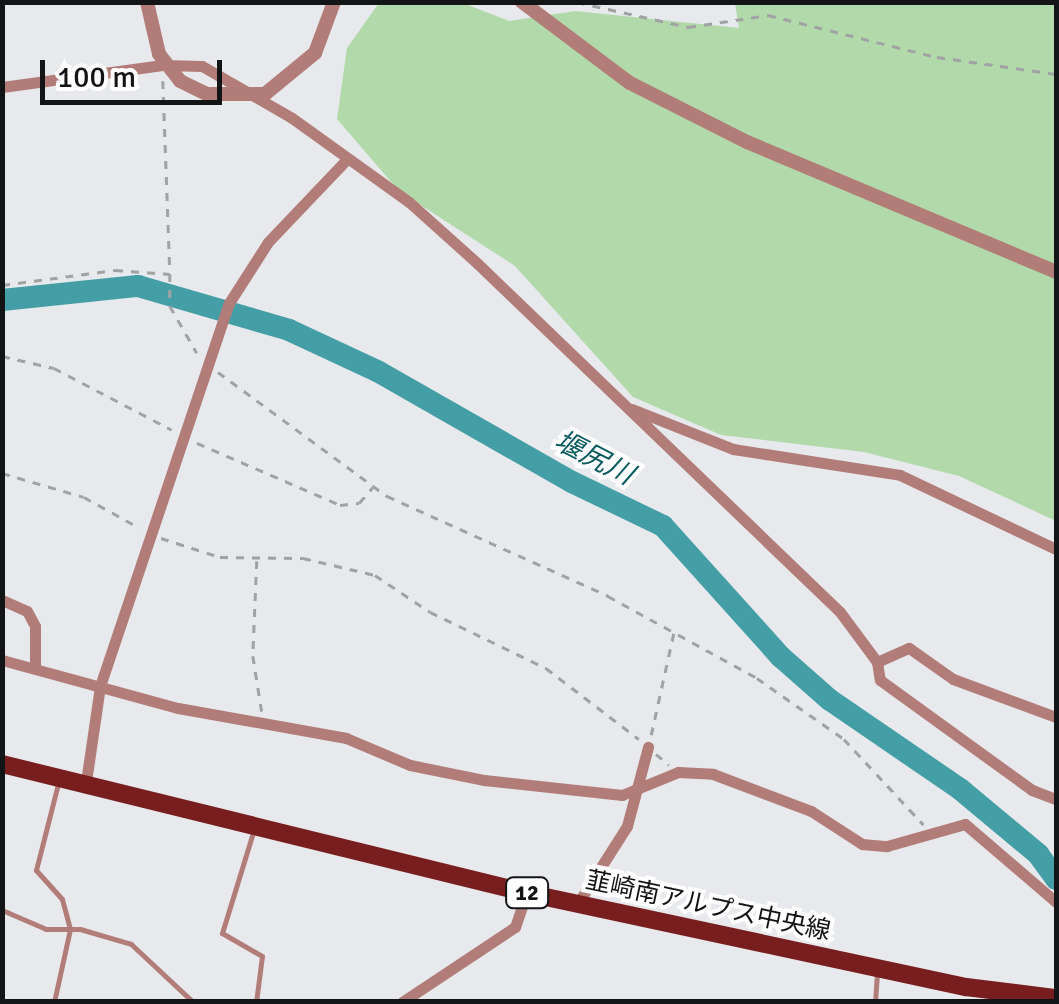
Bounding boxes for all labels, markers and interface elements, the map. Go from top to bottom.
scale bar [45,40,228,102]
text: 100 m [57,59,136,96]
water label: 堰尻川 [549,424,639,492]
street label: 韮崎南アルプス中央線 [583,865,833,947]
road number: 12 [504,876,550,910]

